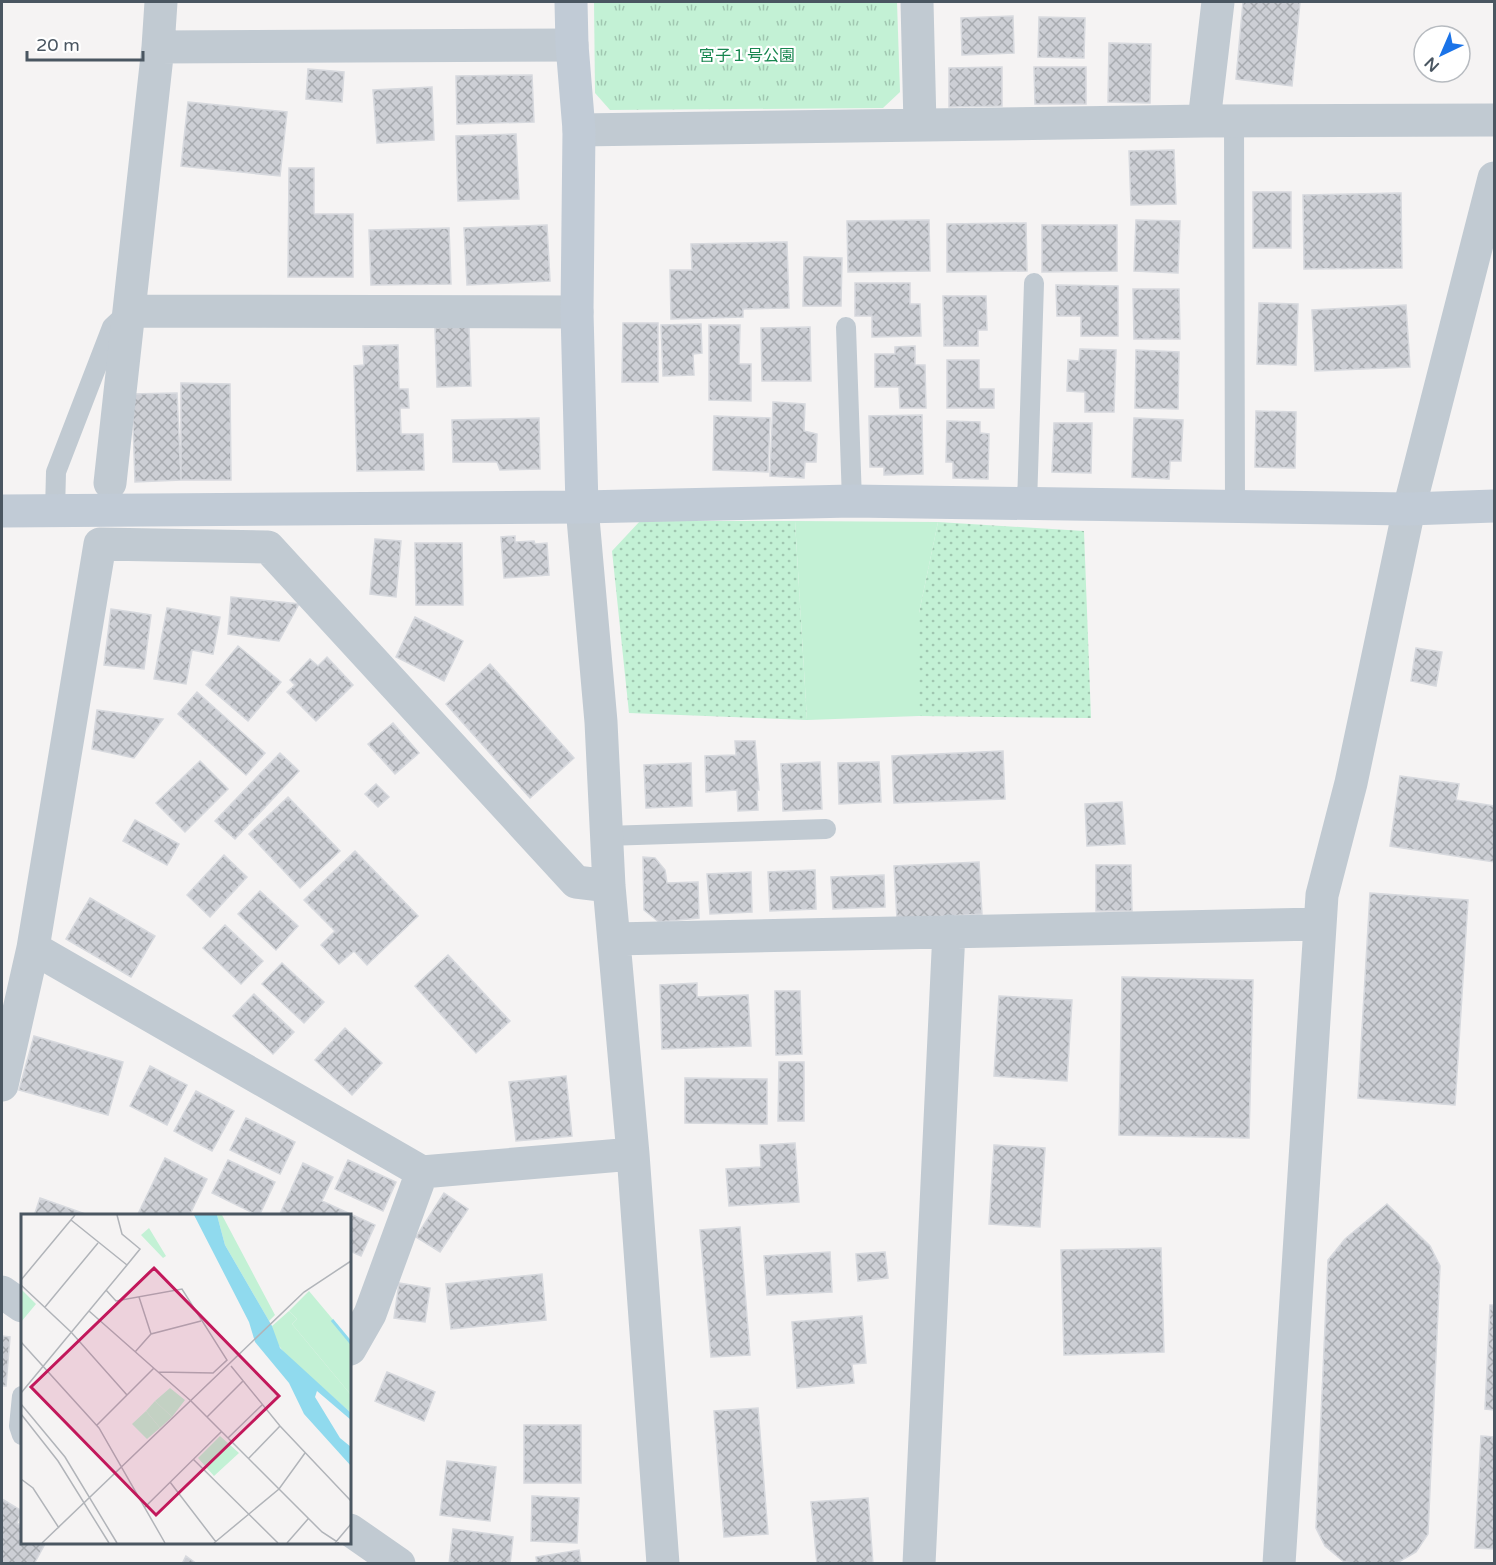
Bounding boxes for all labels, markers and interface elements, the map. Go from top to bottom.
scale bar [27,24,142,62]
north arrow [1412,24,1472,84]
text: 20 m [36,34,80,56]
park label: 宮子１号公園 [699,46,795,66]
text: N [1421,52,1444,76]
inset map [21,1214,351,1544]

